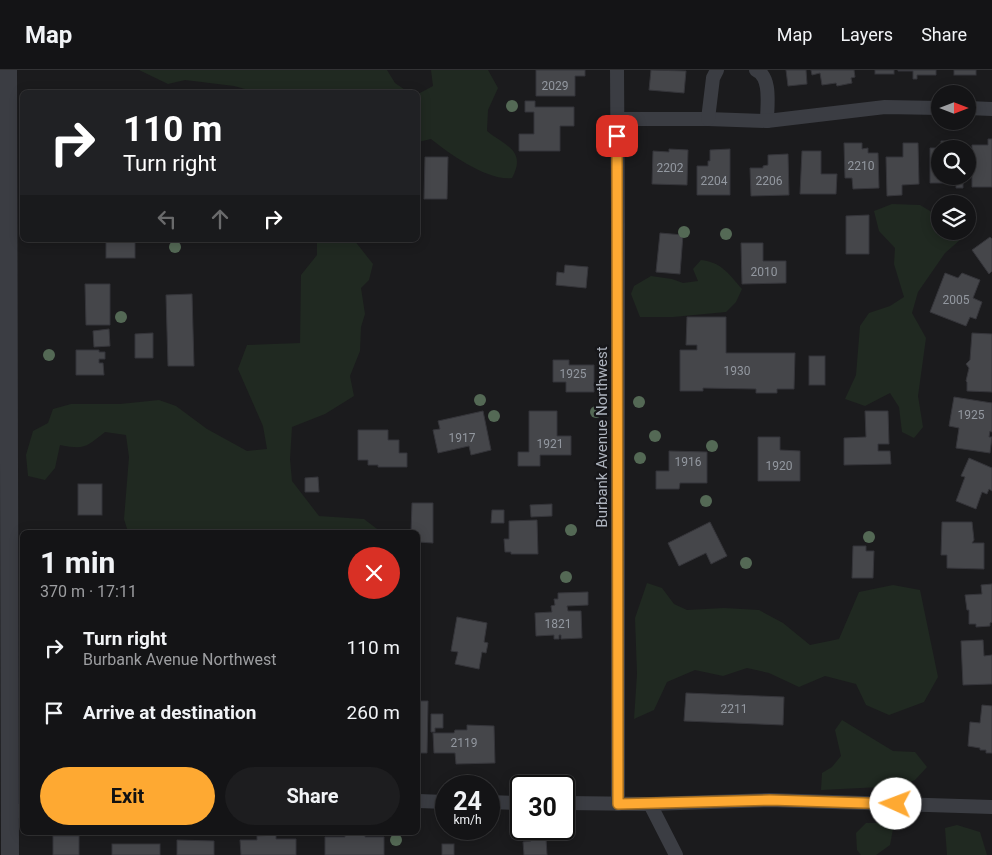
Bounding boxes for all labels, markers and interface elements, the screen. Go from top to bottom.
text: Map [25,21,72,49]
text: Map [777,24,812,45]
text: Layers [840,24,893,45]
text: Share [921,24,967,45]
house number: 2029 [542,79,568,93]
north arrow [931,85,976,130]
map controls [931,85,976,240]
text: 110 m [123,109,222,150]
icon: right [40,110,105,175]
pin [596,115,638,157]
icon: arrive [603,122,631,150]
button: search [931,140,976,185]
text: Turn right [123,151,217,176]
house number: 2210 [848,159,875,173]
house number: 2202 [657,161,684,175]
house number: 2204 [701,174,728,188]
house number: 2206 [756,174,783,188]
button: layers [931,195,976,240]
icon: left [153,205,181,233]
icon: ahead [206,205,234,233]
icon: right [259,205,287,233]
house number: 2010 [751,265,778,279]
house number: 2005 [943,293,970,307]
street label: Burbank Avenue Northwest [593,346,611,528]
house number: 1930 [724,364,751,378]
house number: 1925 [560,367,587,381]
house number: 1925 [958,408,985,422]
house number: 1917 [449,431,476,445]
house number: 1921 [537,437,563,451]
house number: 1916 [675,455,702,469]
house number: 1920 [766,459,793,473]
text: 1 min [40,545,115,580]
button: close [348,547,400,599]
text: 370 m · 17:11 [40,582,137,601]
house number: 1821 [545,617,571,631]
text: Turn right [83,627,167,650]
icon: right [40,634,68,662]
text: 110 m [347,636,400,659]
text: Burbank Avenue Northwest [83,650,277,669]
icon: arrive [40,699,68,727]
text: Arrive at destination [83,701,256,724]
text: 260 m [347,701,400,724]
house number: 2211 [721,702,747,716]
house number: 2119 [451,736,477,750]
button: Exit [40,767,215,825]
button: Share [225,767,400,825]
speed limit sign: 30 [510,775,575,840]
position arrow [869,777,921,829]
text: 24 [453,787,482,816]
text: km/h [453,813,482,827]

